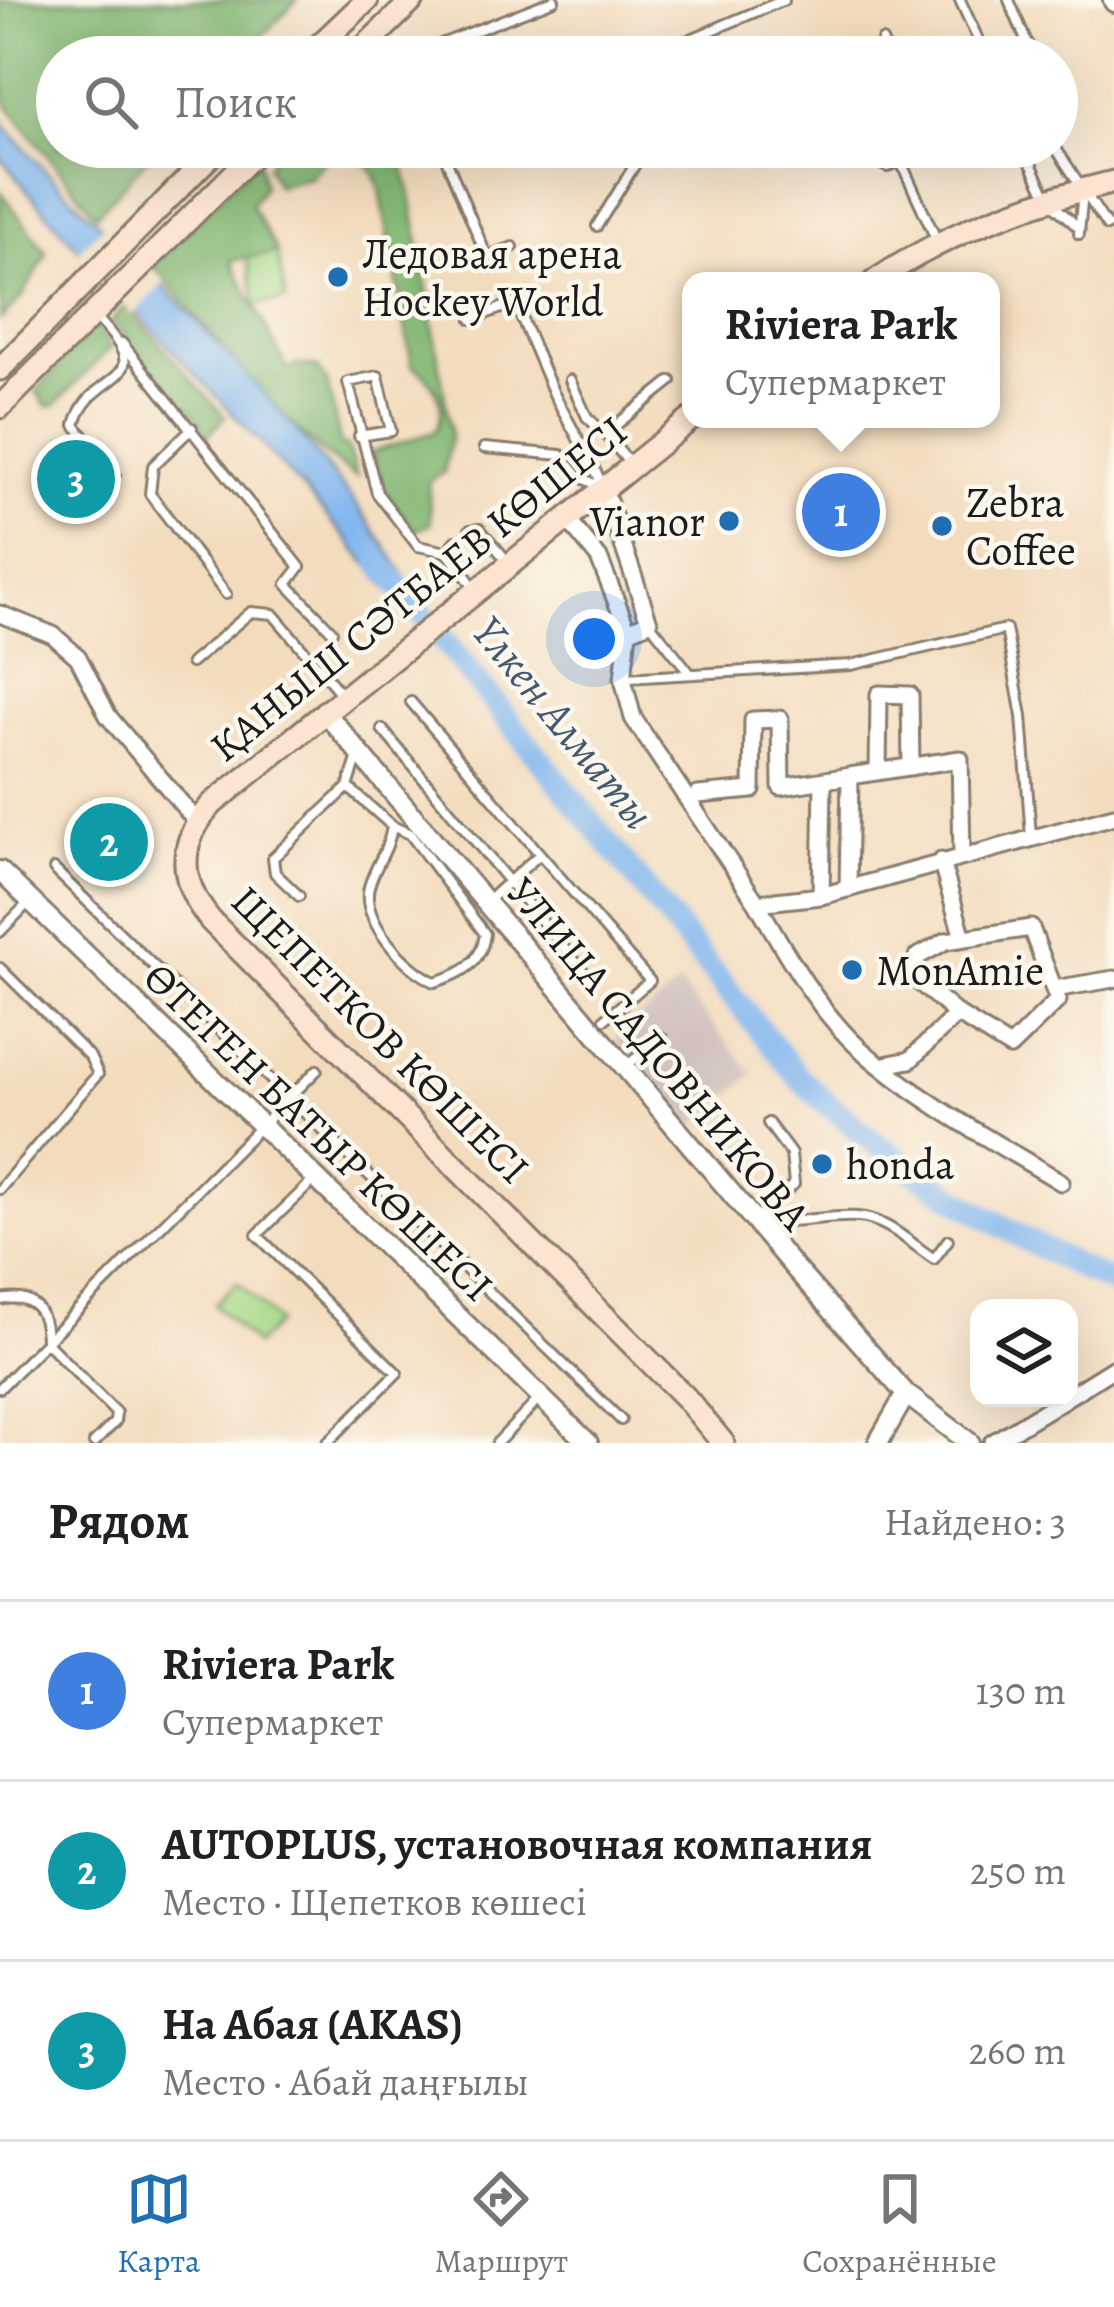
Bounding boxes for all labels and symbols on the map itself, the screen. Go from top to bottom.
place label: Ледовая арена Hockey World [362,225,622,330]
marker: Ледовая арена Hockey World [325,264,351,290]
street label: ҚАНЫШ СӘТБАЕВ КӨШЕСІ [198,402,639,774]
pin: 3 [37,434,115,524]
pin: 1 [802,467,880,557]
place label: Zebra Coffee [966,474,1076,579]
place label: Vianor [589,493,705,550]
marker: Vianor [716,508,742,534]
marker: Zebra Coffee [929,513,955,539]
water label: Үлкен Алматы [458,603,669,842]
your location [564,609,624,669]
pin: 2 [70,797,148,887]
street label: УЛИЦА САДОВНИКОВА [494,865,824,1242]
street label: ЩЕПЕТКОВ КӨШЕСІ [219,873,542,1196]
place label: MonAmie [876,942,1044,999]
street label: ӨТЕГЕН БАТЫР КӨШЕСІ [131,949,506,1314]
marker: MonAmie [839,957,865,983]
place label: honda [846,1136,955,1193]
marker: honda [809,1151,835,1177]

